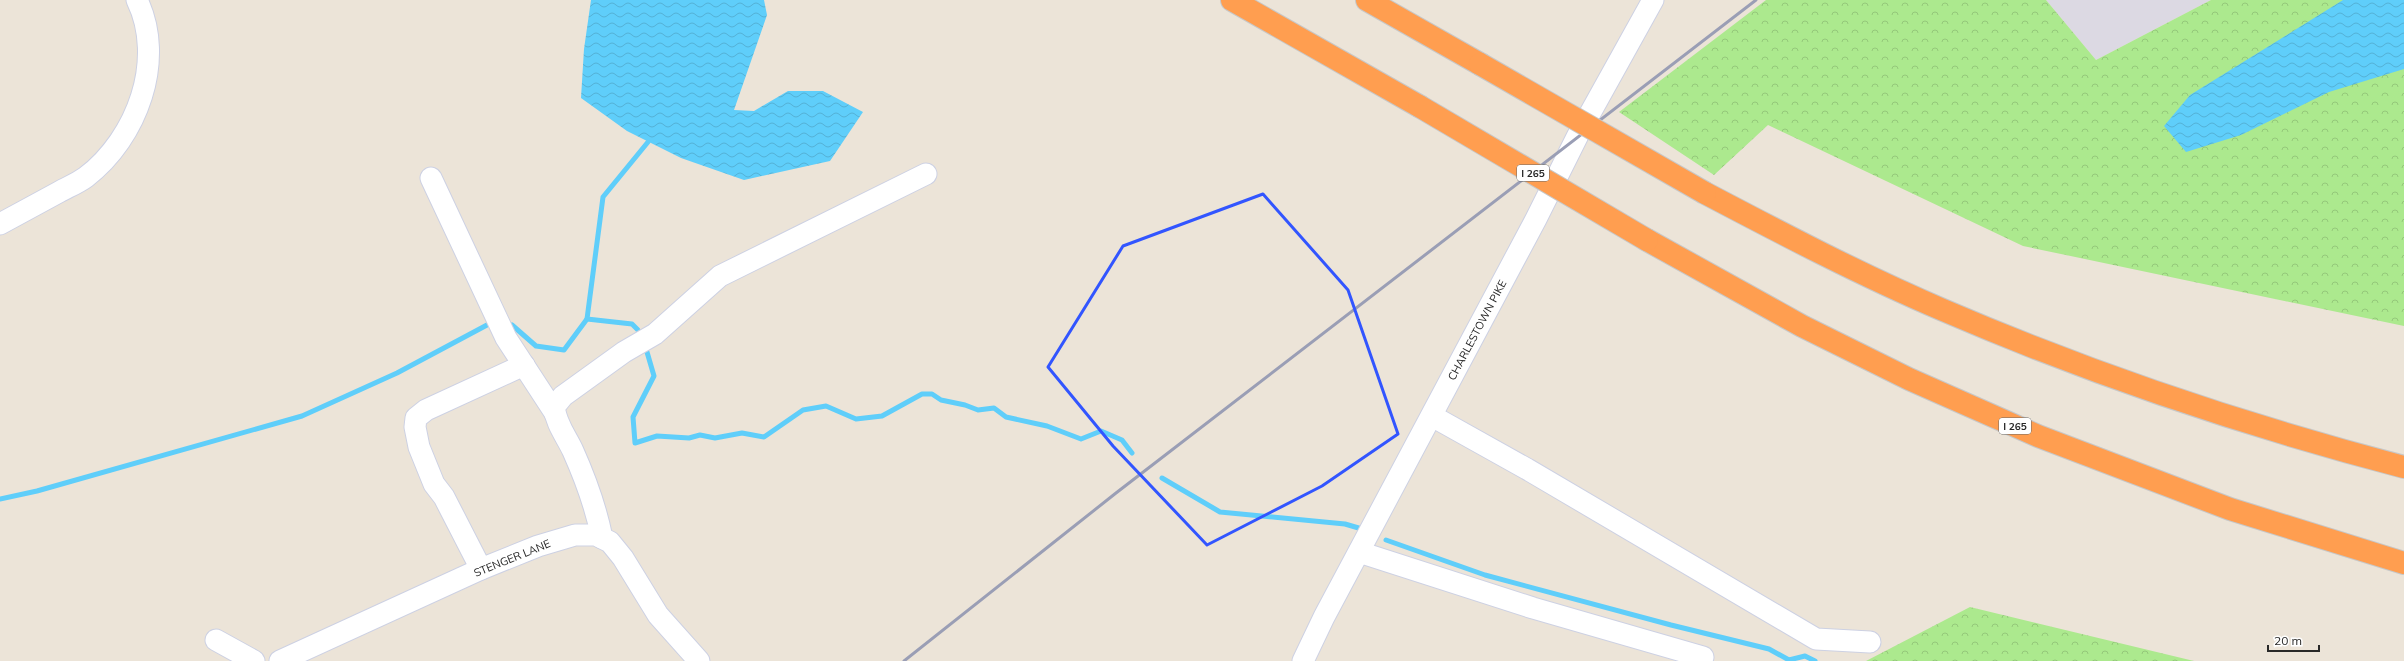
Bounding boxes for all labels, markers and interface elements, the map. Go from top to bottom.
road number: I 265 [1517,165,1549,181]
street label: CHARLESTOWN PIKE [1445,277,1509,383]
road number: I 265 [1999,418,2031,434]
street label: STENGER LANE [472,536,552,580]
scale bar [2268,627,2319,653]
text: 20 m [2274,633,2302,648]

